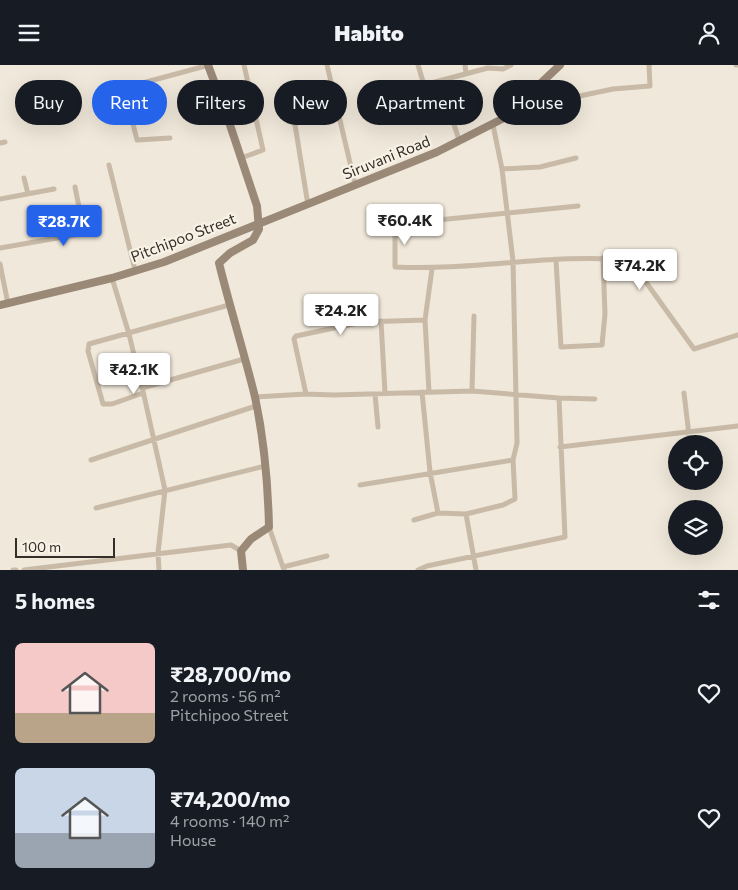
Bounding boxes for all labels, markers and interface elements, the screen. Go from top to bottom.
icon: menu [15,19,43,47]
text: Habito [334,19,404,46]
icon: person [695,19,723,47]
chip: Buy [15,80,82,125]
chip: Rent [92,80,167,125]
chip: Filters [177,80,264,125]
chip: New [274,80,347,125]
chip: Apartment [357,80,483,125]
chip: House [493,80,581,125]
street label: Siruvani Road [340,131,432,183]
pin: ₹60.4K [364,203,446,246]
pin: ₹28.7K [23,205,105,247]
street label: Pitchipoo Street [128,209,238,265]
text: ₹60.4K [377,210,433,229]
text: ₹28.7K [38,211,90,230]
pin: ₹74.2K [599,249,681,291]
text: ₹74.2K [614,255,666,274]
pin: ₹24.2K [300,293,382,336]
text: ₹24.2K [314,300,368,319]
pin: ₹42.1K [93,353,175,395]
text: ₹42.1K [109,359,159,378]
map controls [668,435,723,555]
button: locate [668,435,723,490]
button: layers [668,500,723,555]
scale bar [15,535,115,558]
text: 100 m [22,538,61,555]
icon: filters [695,586,723,614]
text: 5 homes [15,588,95,613]
text: ₹28,700/mo [170,661,291,686]
icon: home [55,663,115,723]
icon: heart [695,679,723,707]
text: 2 rooms · 56 m² [170,686,281,705]
text: Pitchipoo Street [170,705,289,724]
text: ₹74,200/mo [170,786,290,811]
icon: home [55,788,115,848]
icon: heart [695,804,723,832]
text: 4 rooms · 140 m² [170,811,289,830]
text: House [170,830,216,849]

